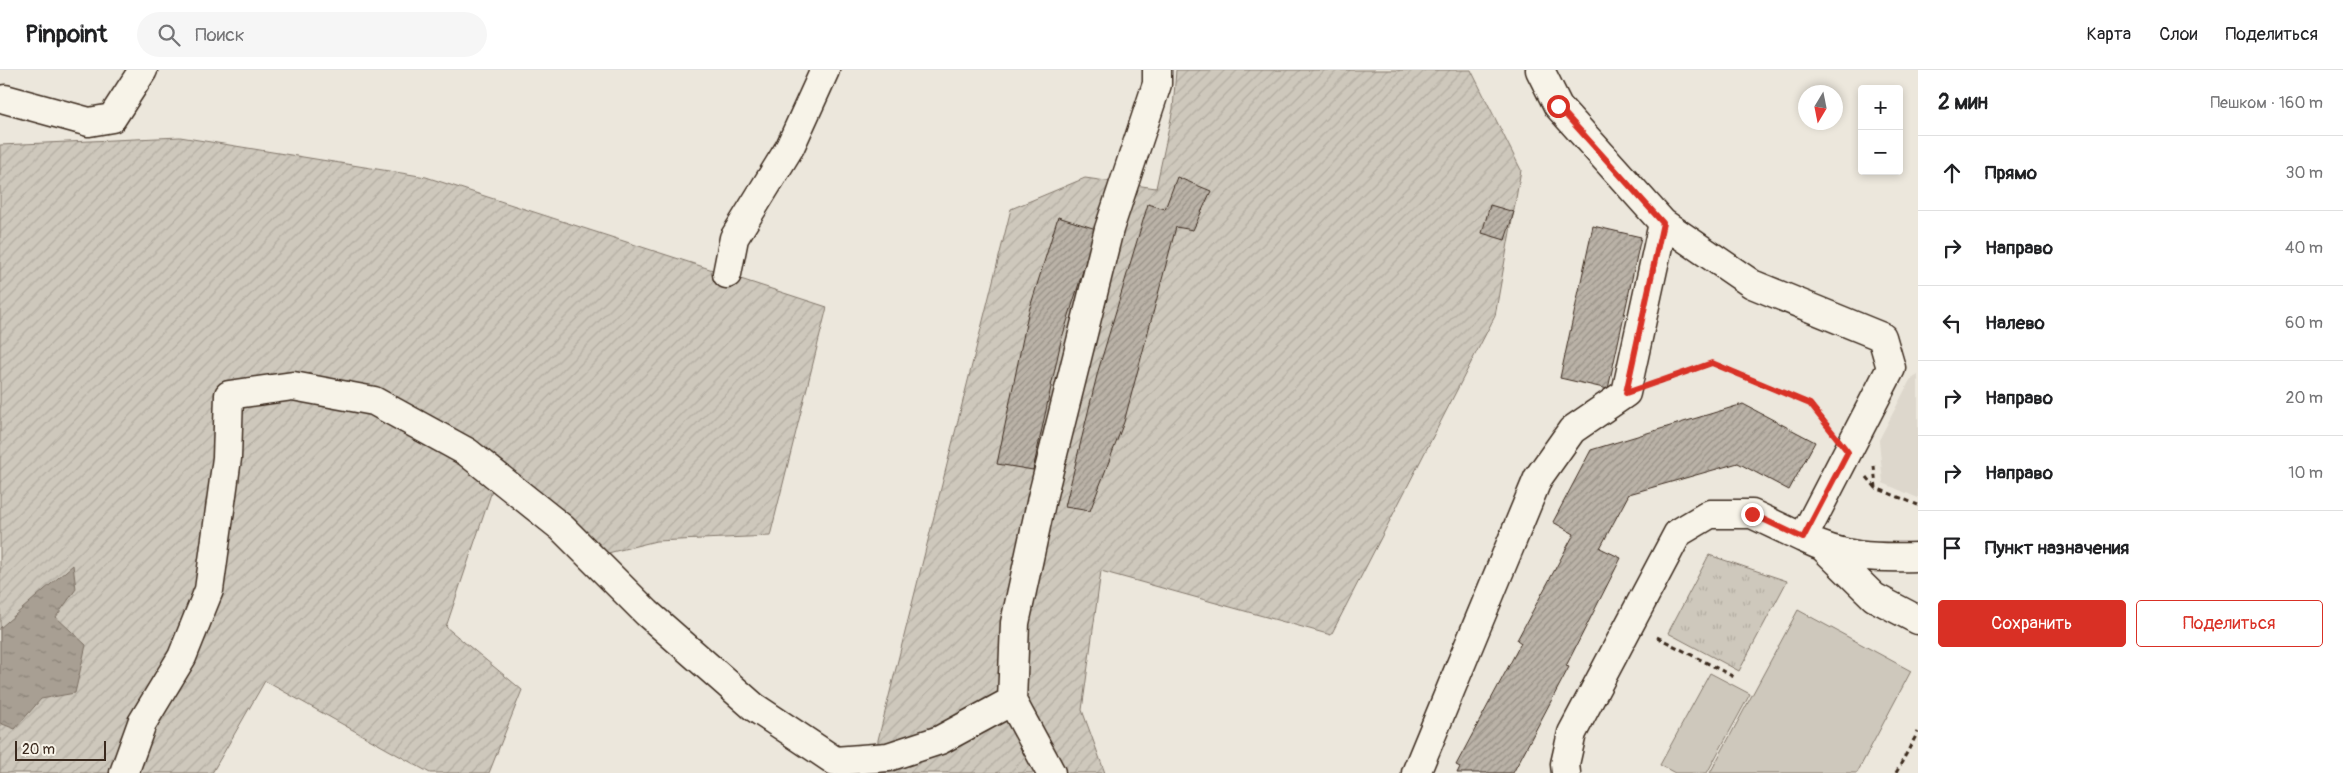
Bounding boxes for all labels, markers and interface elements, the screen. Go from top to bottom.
search box [137,12,487,57]
text: Pinpoint [25,20,107,49]
icon: search [155,21,183,49]
text: Поиск [195,23,245,47]
text: Карта [2087,23,2131,46]
text: Слои [2159,23,2197,46]
text: Поделиться [2225,23,2318,46]
north arrow [1798,85,1843,130]
map controls [1858,85,1903,175]
button: + [1858,85,1903,130]
text: 2 мин [1938,89,1988,116]
text: Пешком · 160 m [2211,93,2323,113]
route start [1547,95,1570,118]
button: − [1858,130,1903,175]
icon: ahead [1938,159,1966,187]
text: Прямо [1985,161,2037,185]
text: 30 m [2285,163,2323,183]
icon: right [1938,234,1966,262]
text: Направо [1985,236,2053,260]
text: 40 m [2285,238,2323,258]
icon: left [1938,309,1966,337]
text: Налево [1985,311,2045,335]
text: 60 m [2285,313,2323,333]
icon: right [1938,384,1966,412]
text: Направо [1985,386,2053,410]
text: 20 m [2285,388,2323,408]
icon: right [1938,459,1966,487]
text: Направо [1985,461,2053,485]
text: 10 m [2288,463,2323,483]
route end [1741,503,1764,526]
icon: arrive [1938,534,1966,562]
text: Пункт назначения [1985,536,2129,560]
button: Сохранить [1938,600,2126,647]
button: Поделиться [2136,600,2323,647]
scale bar [15,738,106,761]
text: 20 m [22,741,55,758]

